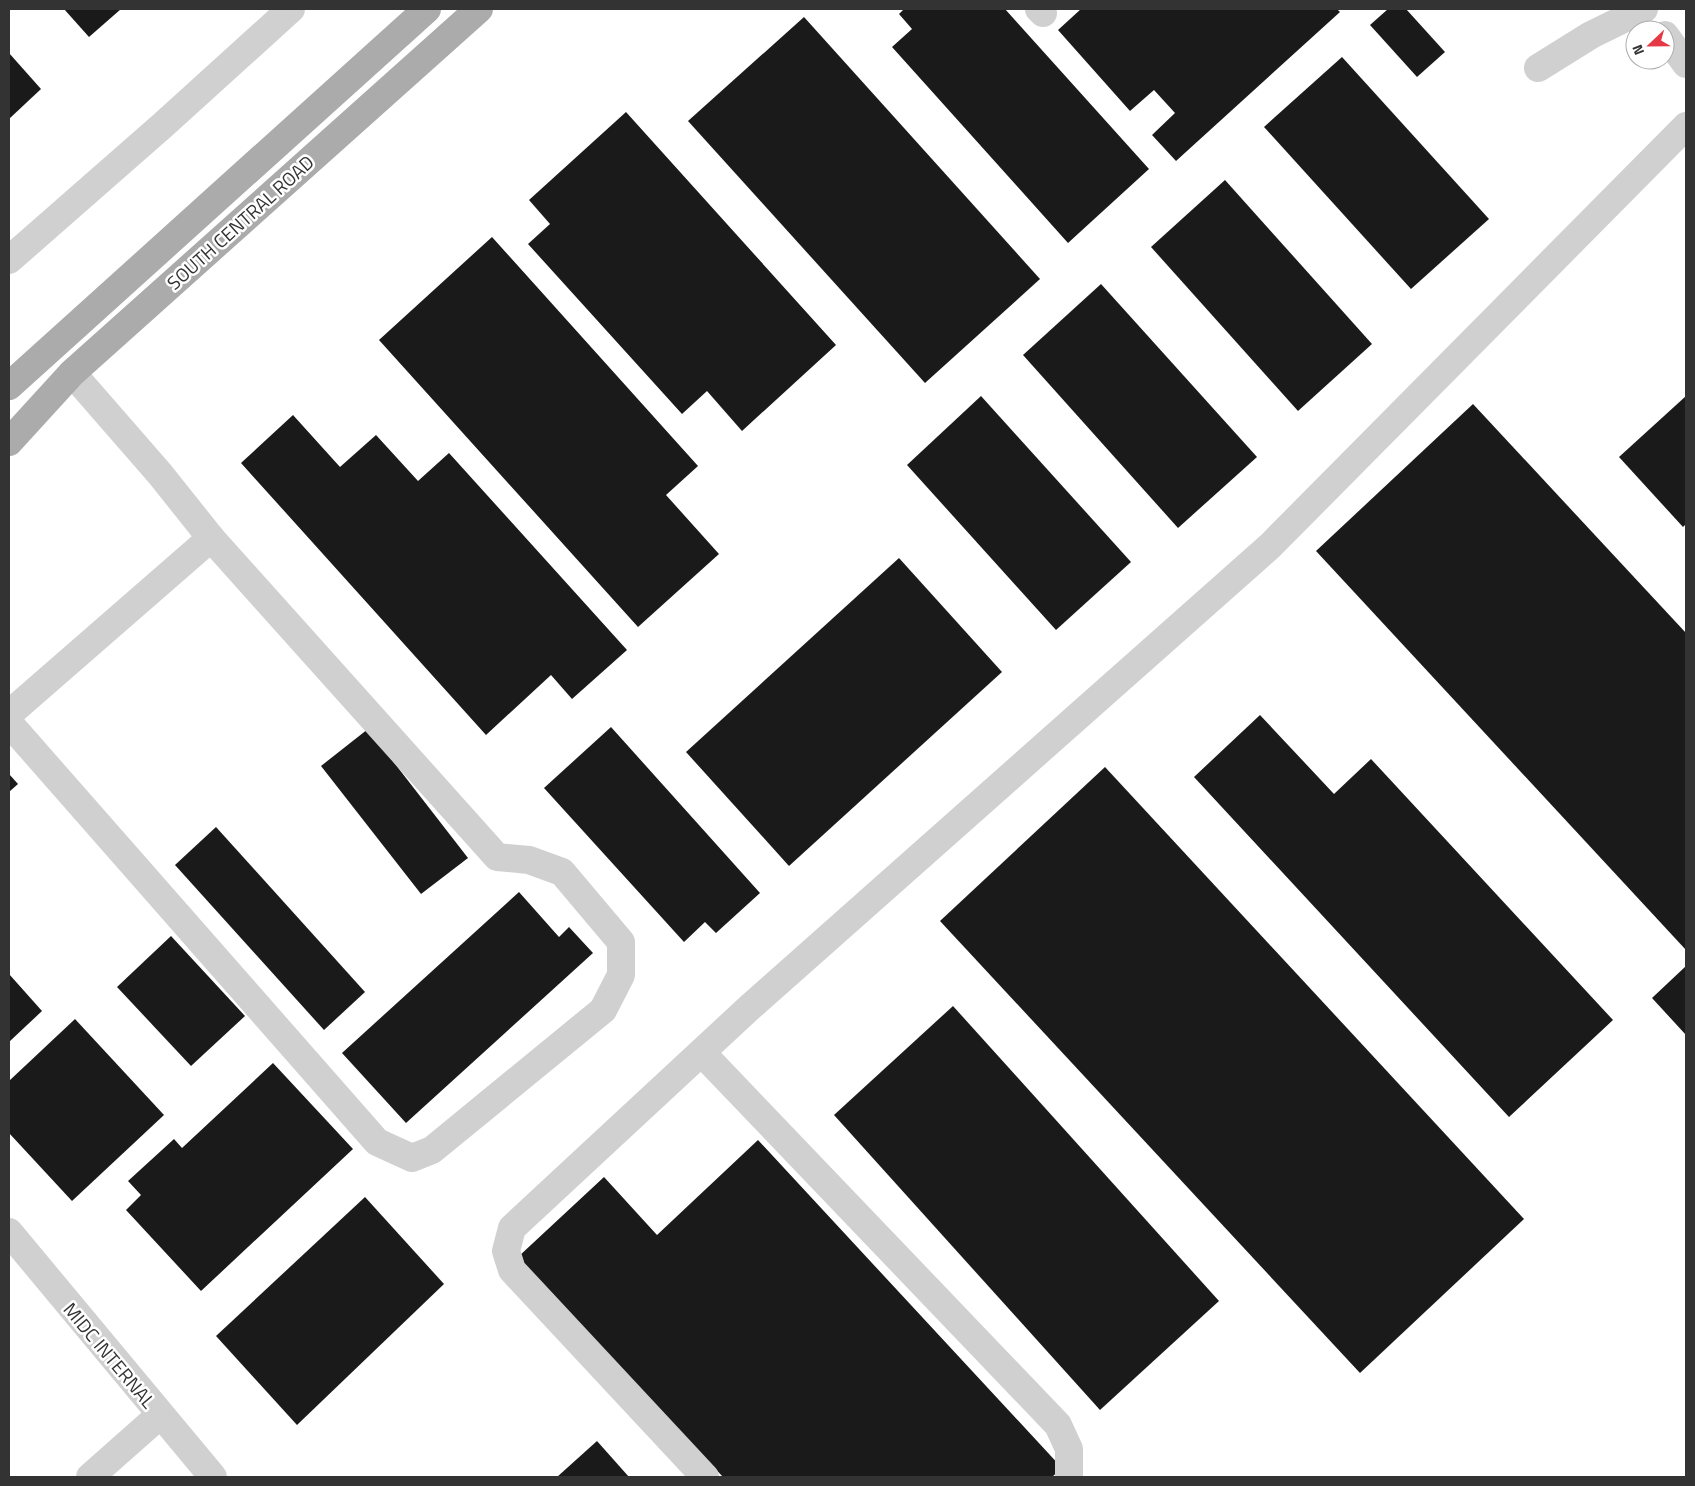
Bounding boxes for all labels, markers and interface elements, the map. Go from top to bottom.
north arrow [1625,20,1675,70]
text: N [1626,42,1649,58]
street label: SOUTH CENTRAL ROAD [160,148,320,296]
street label: MIDC INTERNAL [57,1296,163,1414]

